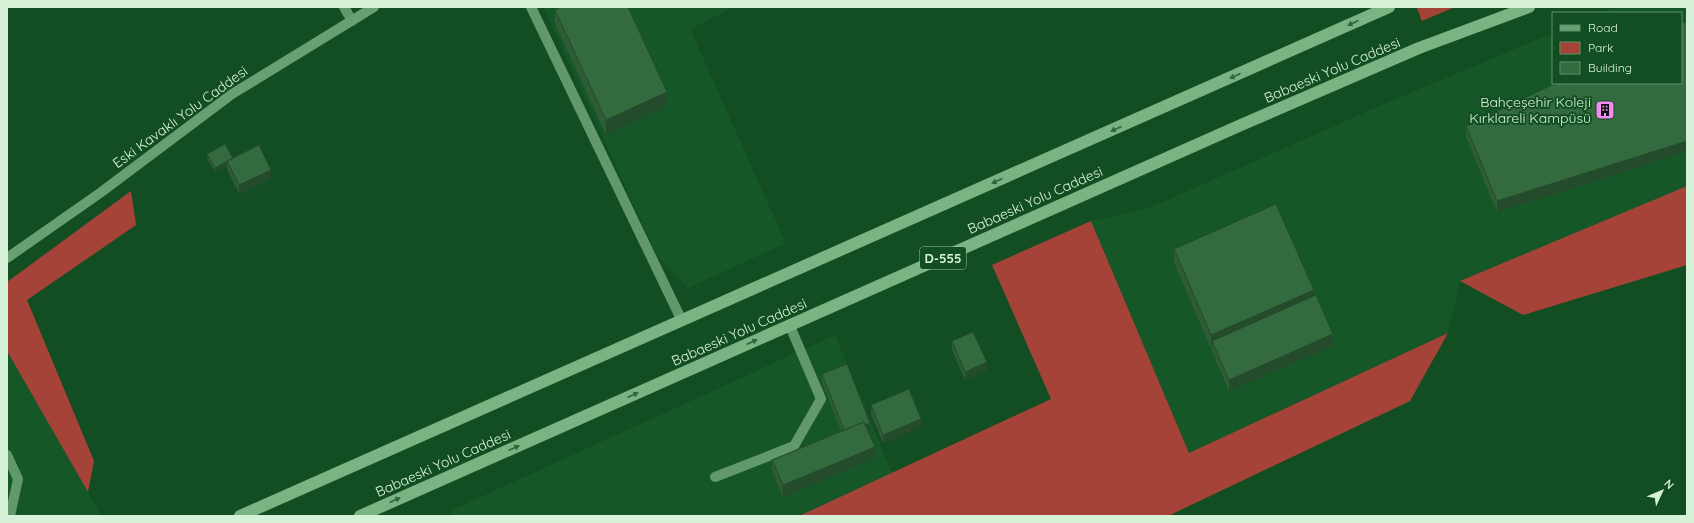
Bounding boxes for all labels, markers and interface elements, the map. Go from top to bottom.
legend [1552,12,1682,84]
one-way arrow [1348,20,1359,26]
text: Road [1588,20,1618,35]
street label: Babaeski Yolu Caddesi [1261,33,1403,107]
text: Park [1588,40,1613,55]
text: Building [1588,60,1632,75]
street label: Eski Kavaklı Yolu Caddesi [109,62,251,172]
one-way arrow [1229,73,1240,79]
place label: Bahçeşehir Koleji Kırklareli Kampüsü [1469,93,1591,127]
building icon: Bahçeşehir Koleji Kırklareli Kampüsü [1594,99,1616,121]
one-way arrow [1110,126,1122,132]
street label: Babaeski Yolu Caddesi [965,162,1105,238]
one-way arrow [991,178,1003,184]
road number: D-555 [920,247,966,269]
street label: Babaeski Yolu Caddesi [669,294,809,370]
one-way arrow [746,339,758,346]
one-way arrow [628,392,639,398]
street label: Babaeski Yolu Caddesi [373,425,513,501]
one-way arrow [509,445,520,451]
north arrow [1642,471,1682,511]
text: N [1661,476,1677,492]
one-way arrow [390,497,401,503]

